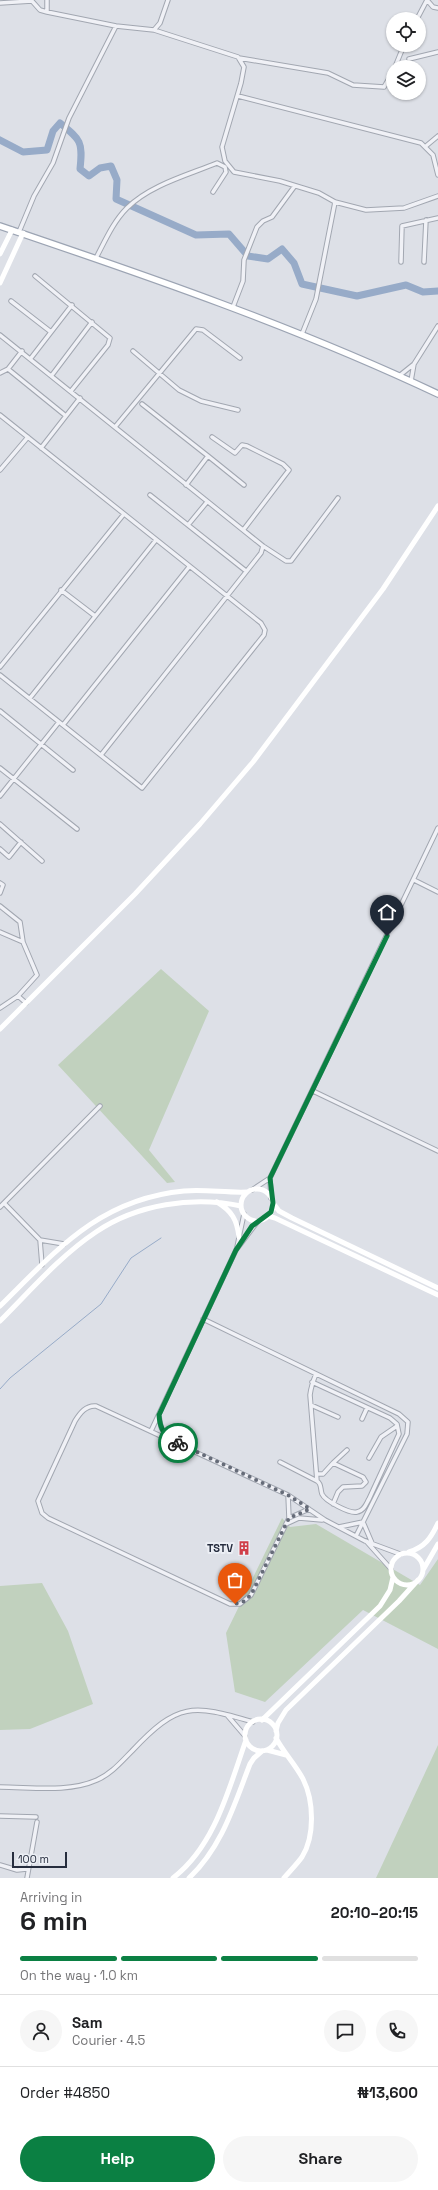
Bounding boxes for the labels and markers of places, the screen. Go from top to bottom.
pin [370,895,404,936]
building icon: TSTV [236,1540,252,1556]
place label: TSTV [207,1541,233,1555]
pin [218,1563,252,1604]

